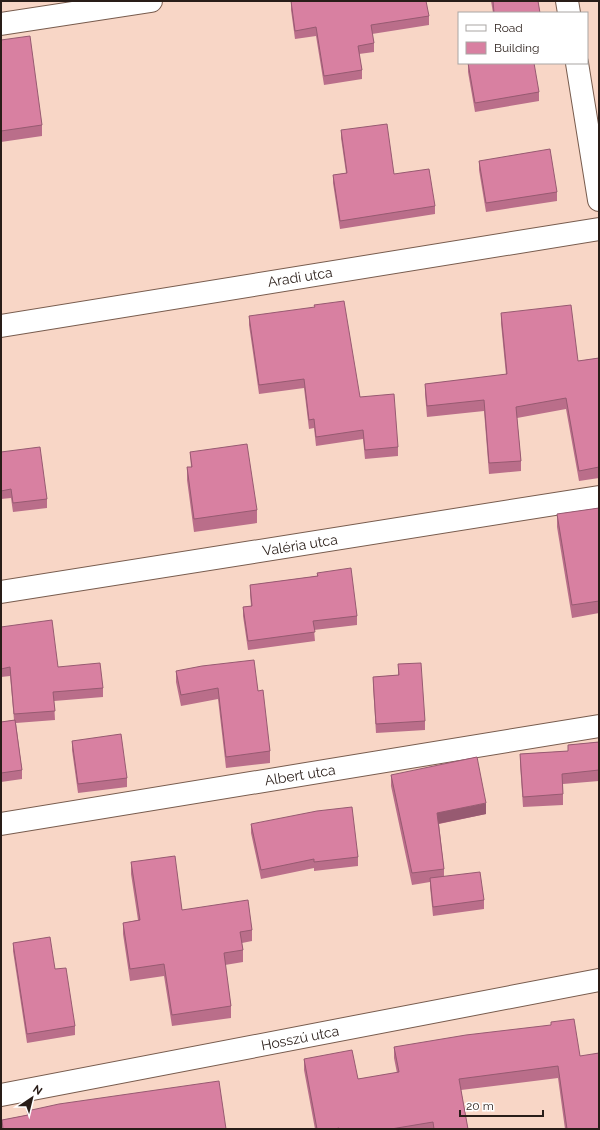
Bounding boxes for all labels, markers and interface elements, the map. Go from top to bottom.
legend [458,12,588,64]
text: Road [494,21,523,35]
text: Building [494,41,540,55]
street label: Aradi utca [266,264,334,290]
street label: Valéria utca [261,531,339,559]
street label: Albert utca [263,762,337,788]
street label: Hosszú utca [260,1023,340,1053]
north arrow [12,1078,52,1118]
text: N [30,1082,45,1098]
scale bar [460,1092,543,1118]
text: 20 m [466,1099,494,1113]

